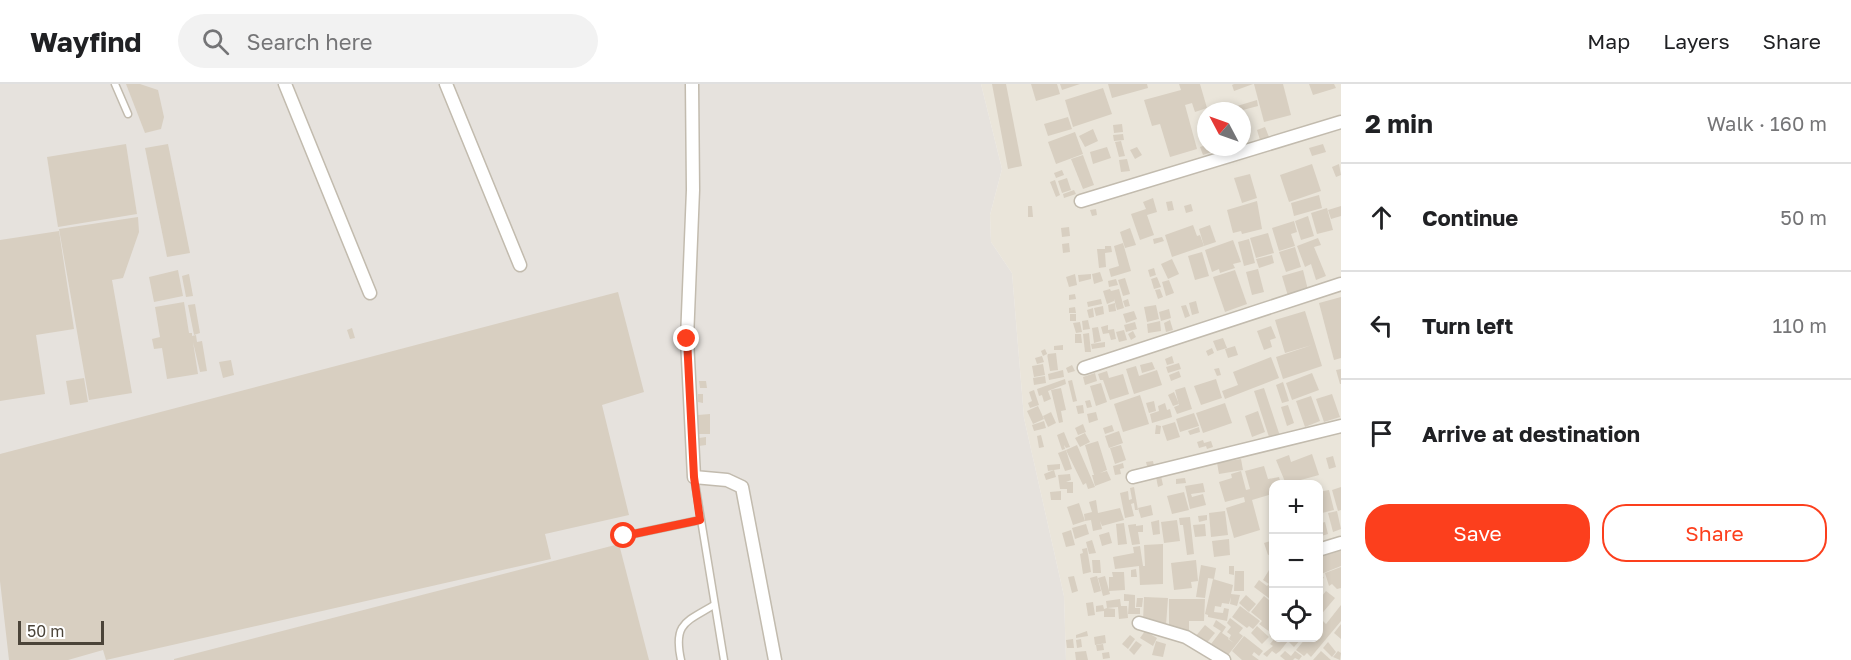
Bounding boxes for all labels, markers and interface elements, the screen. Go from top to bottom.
search box [178,14,598,68]
text: Wayfind [30,25,142,58]
icon: search [199,25,232,58]
text: Search here [247,28,373,55]
text: Map [1587,28,1630,54]
text: Layers [1663,28,1730,54]
text: Share [1763,28,1821,54]
north arrow [1197,102,1251,156]
text: 2 min [1365,108,1433,139]
text: Walk · 160 m [1707,111,1827,135]
icon: ahead [1365,201,1398,234]
text: Continue [1422,204,1518,231]
text: 50 m [1780,205,1827,229]
icon: left [1365,309,1398,342]
text: Turn left [1422,312,1513,339]
text: 110 m [1773,313,1827,337]
route end [673,325,699,351]
icon: arrive [1365,417,1398,450]
text: Arrive at destination [1422,420,1640,447]
map controls [1269,480,1323,642]
button: + [1269,480,1323,534]
button: Save [1365,504,1590,562]
button: Share [1602,504,1827,562]
route start [610,522,636,548]
button: − [1269,534,1323,588]
button: locate [1269,588,1323,642]
scale bar [18,618,104,646]
text: 50 m [27,621,64,641]

